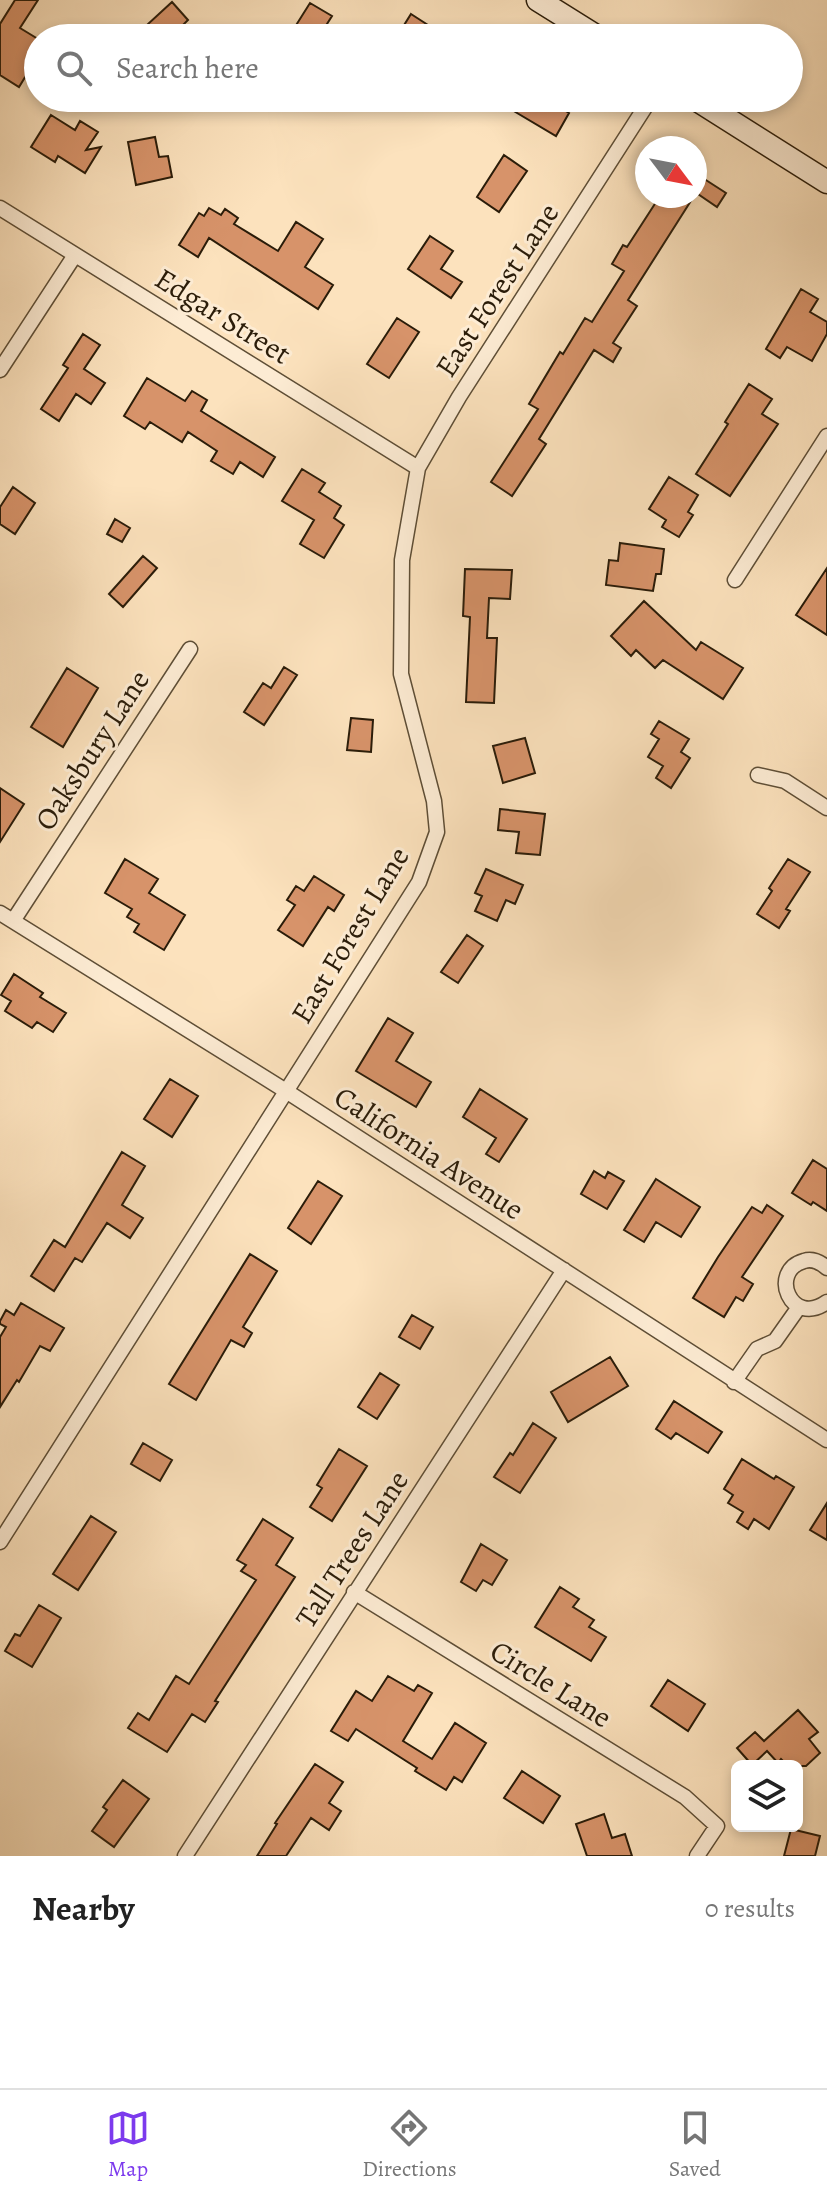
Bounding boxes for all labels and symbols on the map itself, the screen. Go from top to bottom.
north arrow [635,136,707,208]
street label: East Forest Lane [426,195,568,385]
street label: Edgar Street [148,259,299,374]
street label: Oaksbury Lane [25,662,159,838]
street label: East Forest Lane [281,839,419,1031]
street label: California Avenue [326,1077,532,1229]
street label: Tall Trees Lane [286,1463,418,1635]
street label: Circle Lane [483,1631,619,1737]

